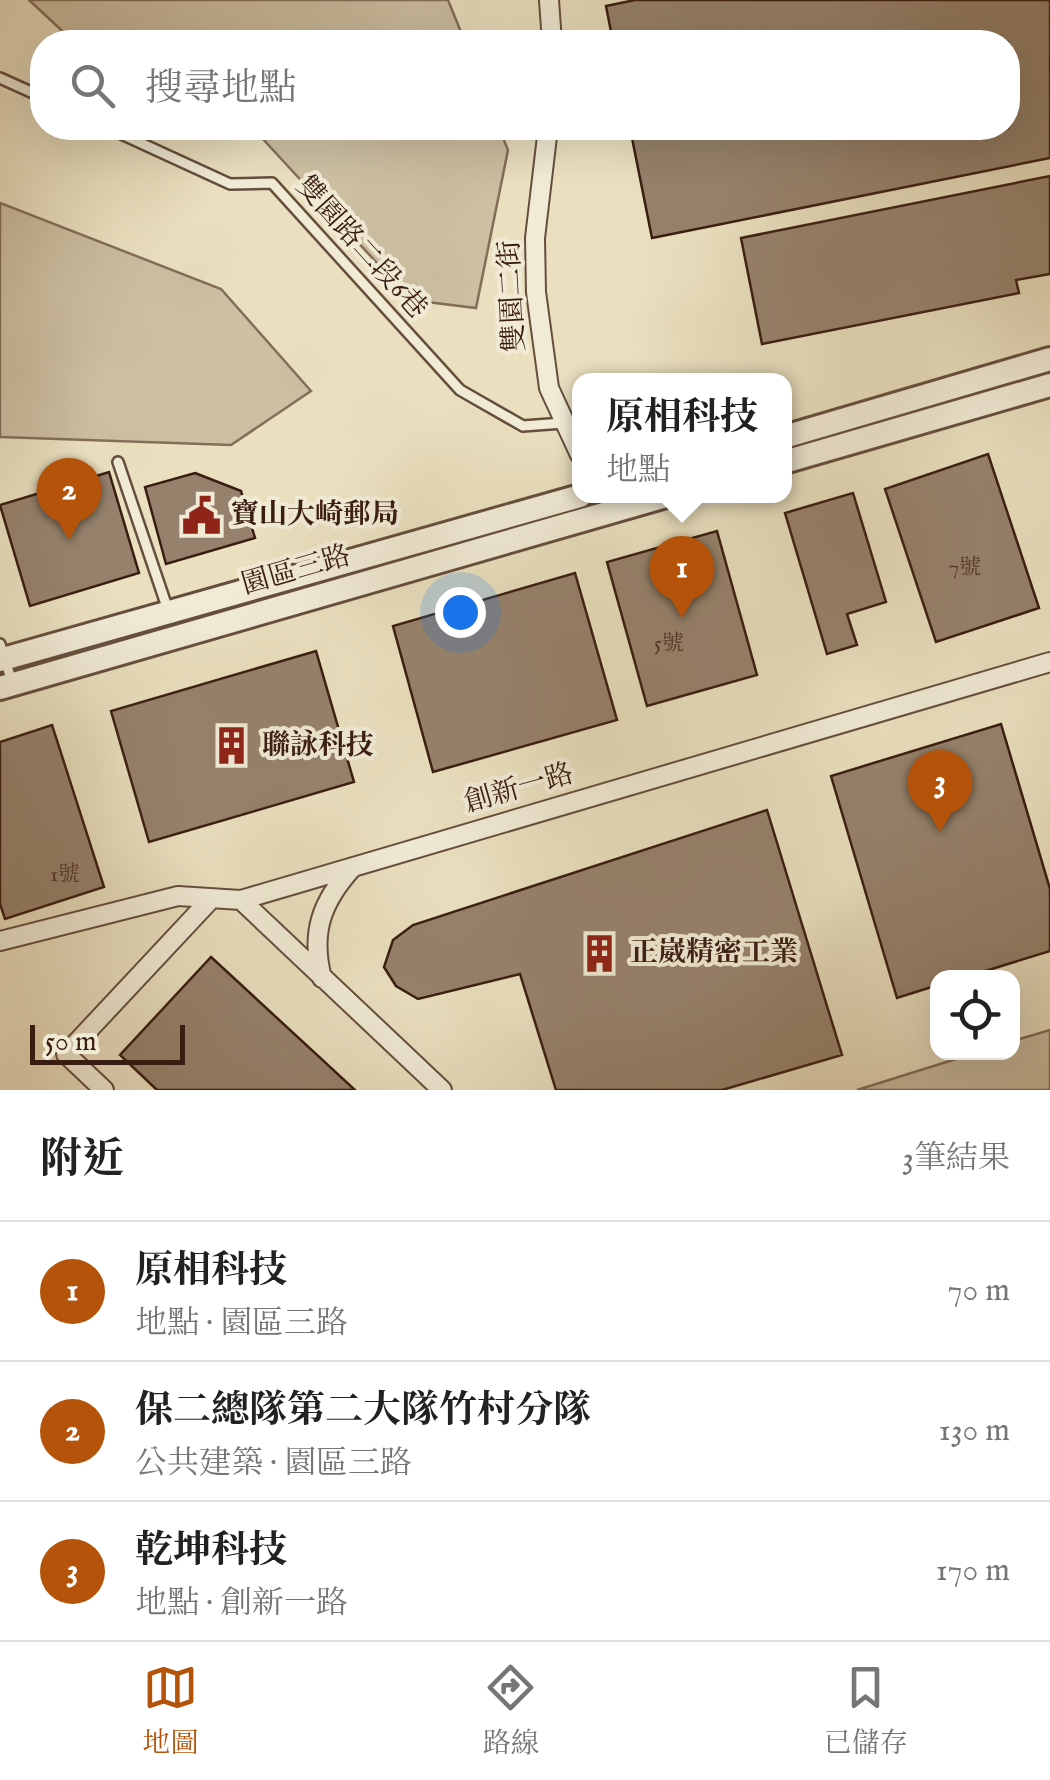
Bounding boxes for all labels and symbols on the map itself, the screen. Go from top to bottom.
street label: 雙園路二段6巷 [288,169,434,327]
street label: 雙園二街 [493,239,533,353]
pin: 2 [36,458,102,540]
public building icon: 寶山大崎郵局 [180,494,222,536]
place label: 寶山大崎郵局 [231,498,399,533]
pin: 1 [650,536,714,618]
street label: 園區三路 [237,539,355,603]
house number: 7號 [949,554,981,582]
your location [435,587,486,638]
house number: 5號 [654,630,684,658]
building icon: 聯詠科技 [211,725,253,767]
place label: 聯詠科技 [262,729,374,764]
pin: 3 [908,750,972,832]
street label: 創新一路 [460,757,578,821]
house number: 1號 [50,861,80,889]
building icon: 正崴精密工業 [579,932,621,974]
place label: 正崴精密工業 [630,936,798,971]
scale bar [30,1020,185,1064]

